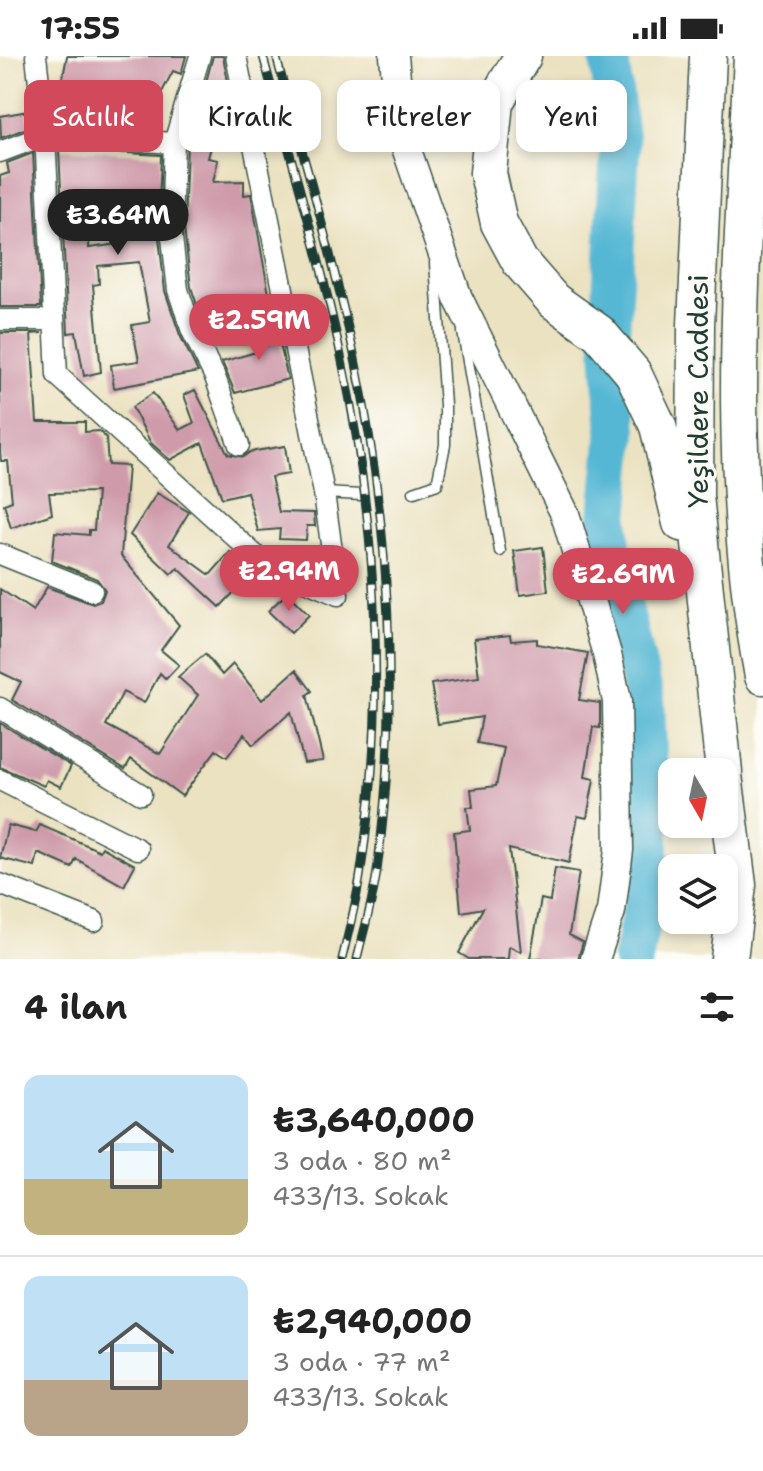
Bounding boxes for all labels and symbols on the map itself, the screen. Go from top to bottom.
pin: ₺3.64M [53,189,183,257]
street label: Yeşildere Caddesi [679,274,717,508]
pin: ₺2.59M [194,294,324,362]
pin: ₺2.94M [224,545,354,613]
pin: ₺2.69M [558,548,688,616]
north arrow [658,758,738,838]

